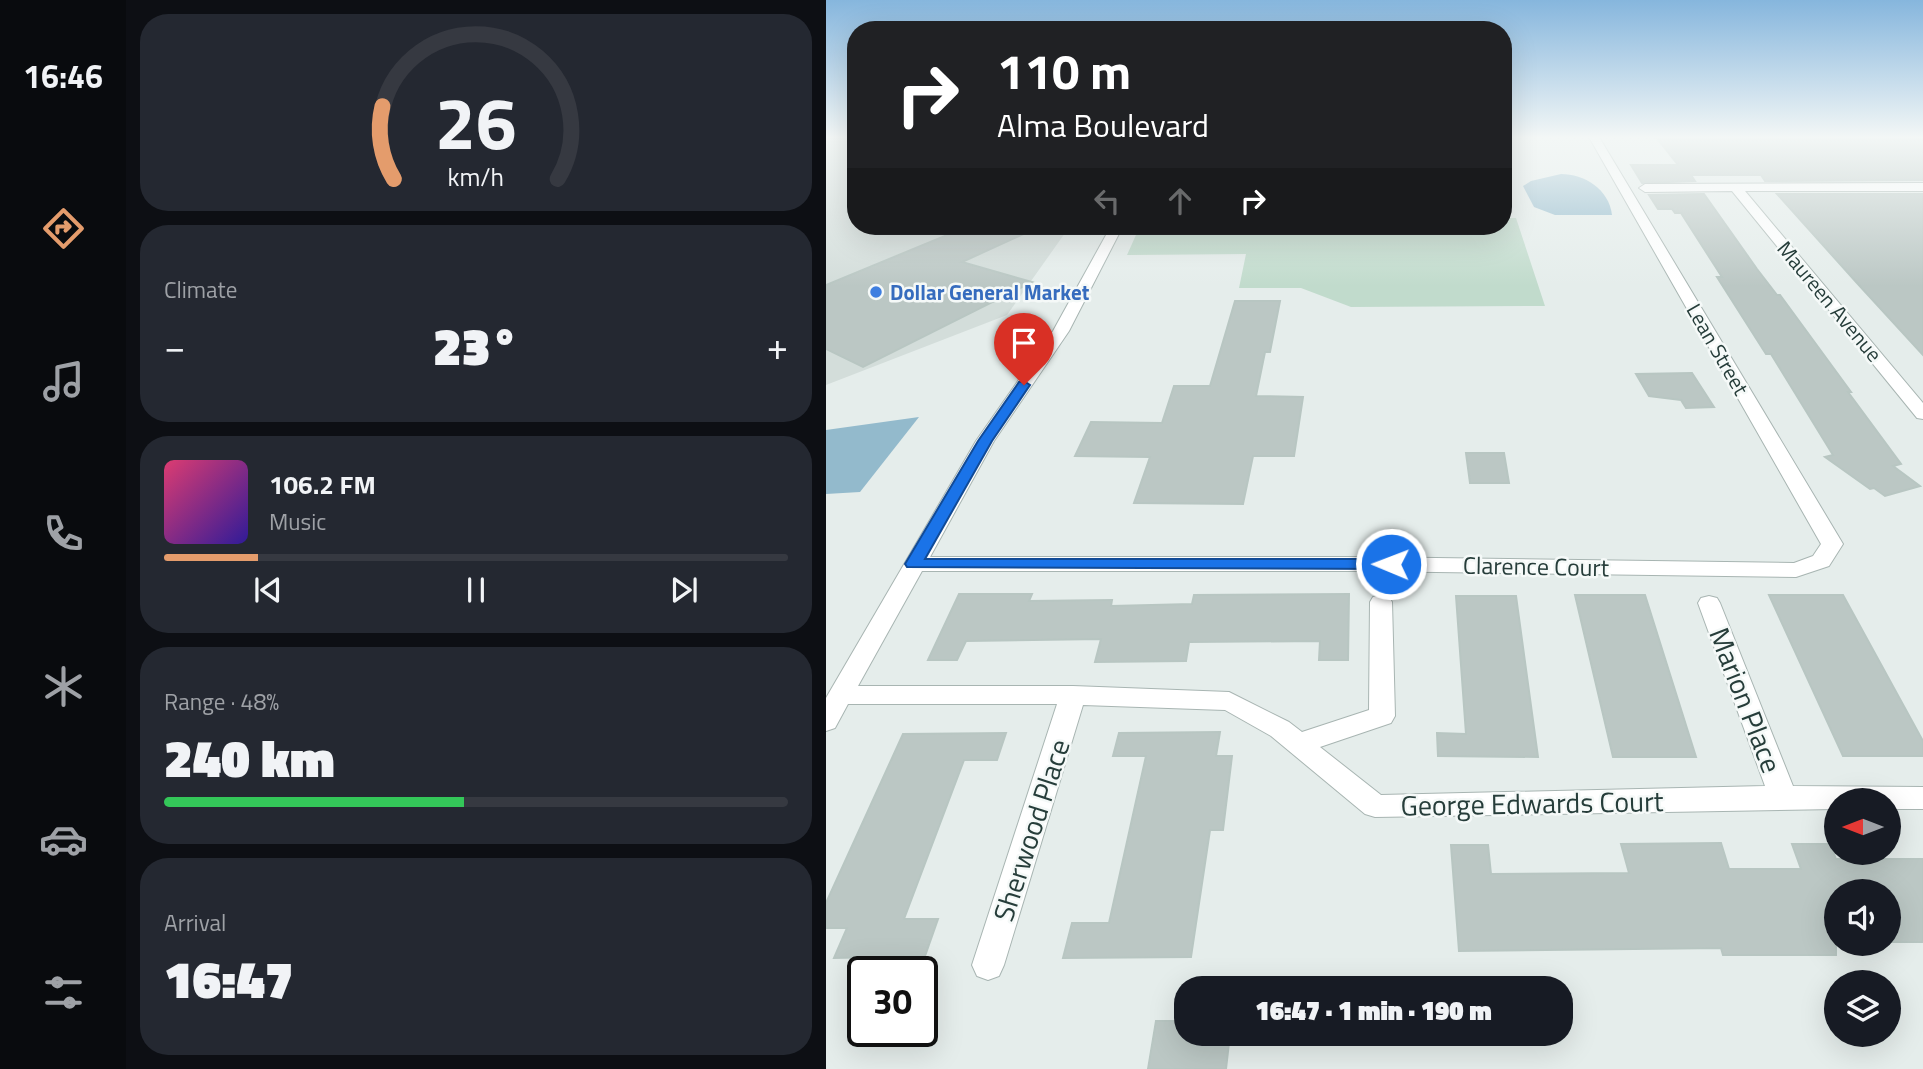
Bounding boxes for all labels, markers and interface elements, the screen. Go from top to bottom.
text: 110 m [997,33,1131,108]
icon: right [882,49,973,140]
text: 16:46 [23,52,103,100]
text: 26 [435,67,517,177]
text: Alma Boulevard [997,101,1209,149]
text: km/h [448,157,504,195]
icon: left [1088,182,1126,220]
icon: ahead [1161,182,1199,220]
icon: right [1234,182,1272,220]
icon: directions [39,204,88,253]
street label: Maureen Avenue [1770,234,1890,368]
text: Climate [164,272,237,307]
place label: Dollar General Market [890,276,1090,308]
marker: Dollar General Market [868,284,884,300]
street label: Lean Street [1679,297,1757,401]
text: 23° [433,306,519,385]
pin [994,313,1054,385]
text: − [164,317,185,375]
text: + [767,317,788,375]
icon: arrive [1005,324,1043,362]
icon: music [39,357,88,406]
text: 106.2 FM [269,465,376,504]
text: Music [269,504,326,539]
icon: phone [39,509,88,558]
position arrow [1354,527,1428,601]
street label: Clarence Court [1463,547,1610,585]
icon: previous [249,571,287,609]
icon: pause [457,571,495,609]
icon: next [665,571,703,609]
street label: Marion Place [1699,621,1793,779]
icon: climate [39,662,88,711]
text: Range · 48% [164,684,279,719]
text: 240 km [164,718,335,797]
street label: Sherwood Place [981,733,1081,927]
street label: George Edwards Court [1400,779,1664,827]
north arrow [1824,788,1900,864]
map controls [1824,788,1901,1047]
icon: car [39,815,88,864]
button: sound [1824,879,1901,956]
text: Arrival [164,905,226,940]
text: 16:47 [164,939,293,1018]
speed limit sign: 30 [847,956,938,1047]
icon: filters [39,968,88,1017]
button: layers [1824,970,1901,1047]
text: 16:47 · 1 min · 190 m [1255,991,1492,1030]

